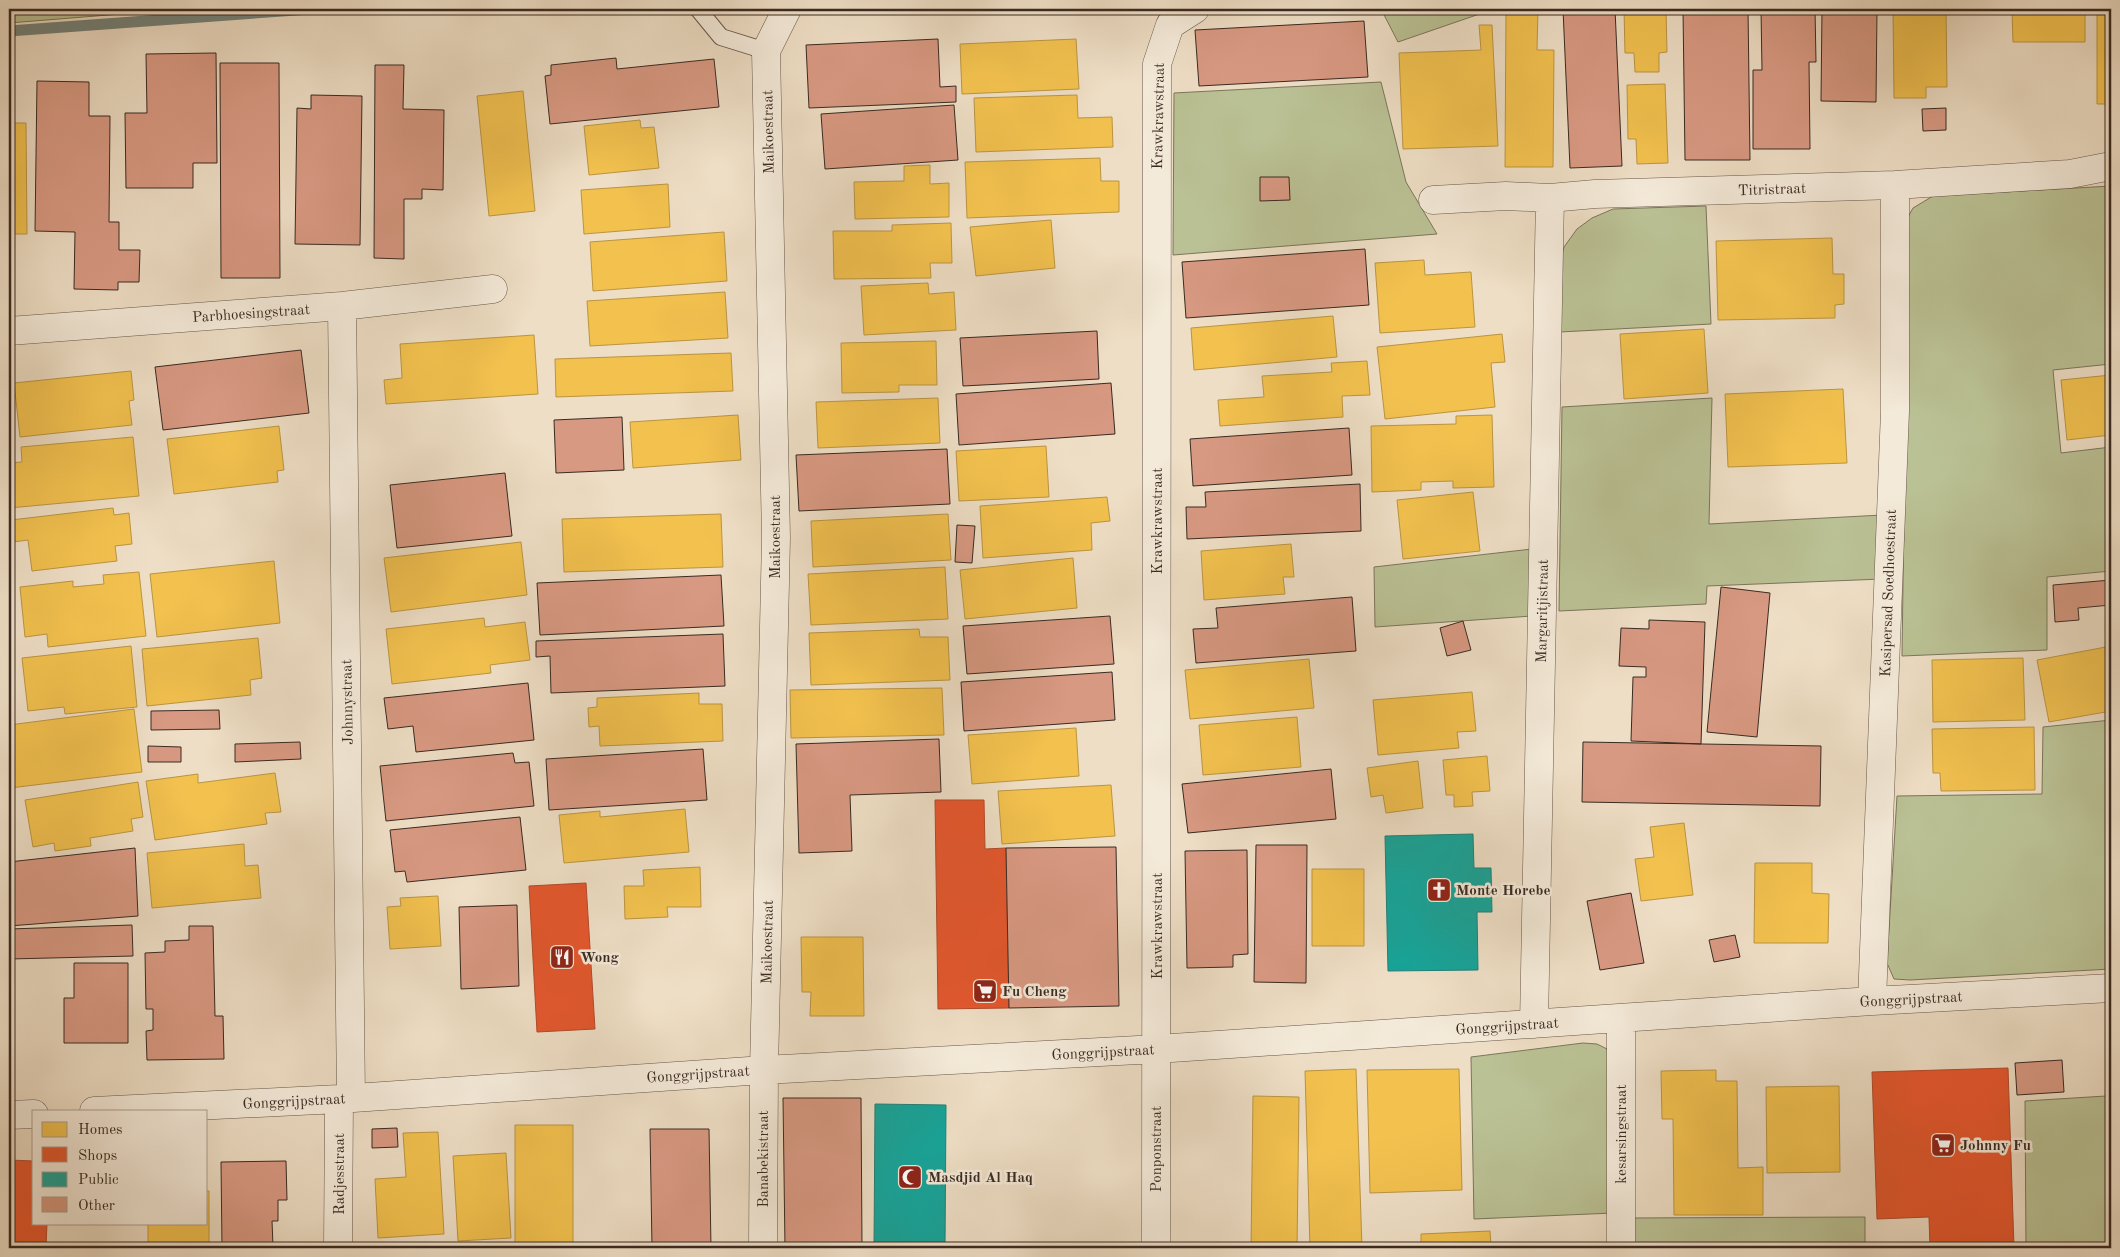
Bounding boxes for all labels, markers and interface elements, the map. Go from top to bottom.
street label: Krawkrawstraat [1151,62,1168,170]
street label: Maikoestraat [761,90,778,174]
street label: Titristraat [1738,182,1806,199]
street label: Parbhoesingstraat [192,303,310,326]
street label: Krawkrawstraat [1151,468,1166,574]
street label: Maikoestraat [769,495,784,579]
street label: Kasipersad Soedhoestraat [1879,509,1900,677]
street label: Margaritjistraat [1535,559,1552,663]
street label: Johnnystraat [340,659,357,745]
street label: Krawkrawstraat [1151,873,1166,979]
church icon: Monte Horebe [1426,877,1452,903]
place label: Monte Horebe [1456,884,1551,899]
street label: Maikoestraat [760,900,777,984]
restaurant icon: Wong [549,944,575,970]
place label: Wong [580,951,620,966]
supermarket icon: Fu Cheng [972,978,998,1004]
place label: Fu Cheng [1002,985,1067,1000]
street label: Gonggrijpstraat [1859,990,1963,1011]
street label: Gonggrijpstraat [1455,1016,1559,1039]
street label: Gonggrijpstraat [1051,1043,1155,1064]
street label: Gonggrijpstraat [646,1064,750,1087]
street label: kesarsingstraat [1615,1084,1630,1184]
street label: Gonggrijpstraat [242,1092,346,1113]
street label: Ponponstraat [1150,1106,1165,1192]
legend [32,1110,208,1224]
street label: Banabekistraat [757,1110,772,1208]
text: Homes [78,1123,123,1138]
supermarket icon: Johnny Fu [1930,1132,1956,1158]
street label: Radjesstraat [333,1133,348,1215]
place label: Johnny Fu [1960,1139,2031,1154]
text: Shops [78,1149,117,1164]
mosque icon: Masdjid Al Haq [897,1164,923,1190]
place label: Masdjid Al Haq [928,1171,1033,1186]
text: Public [78,1173,119,1188]
text: Other [78,1199,115,1214]

